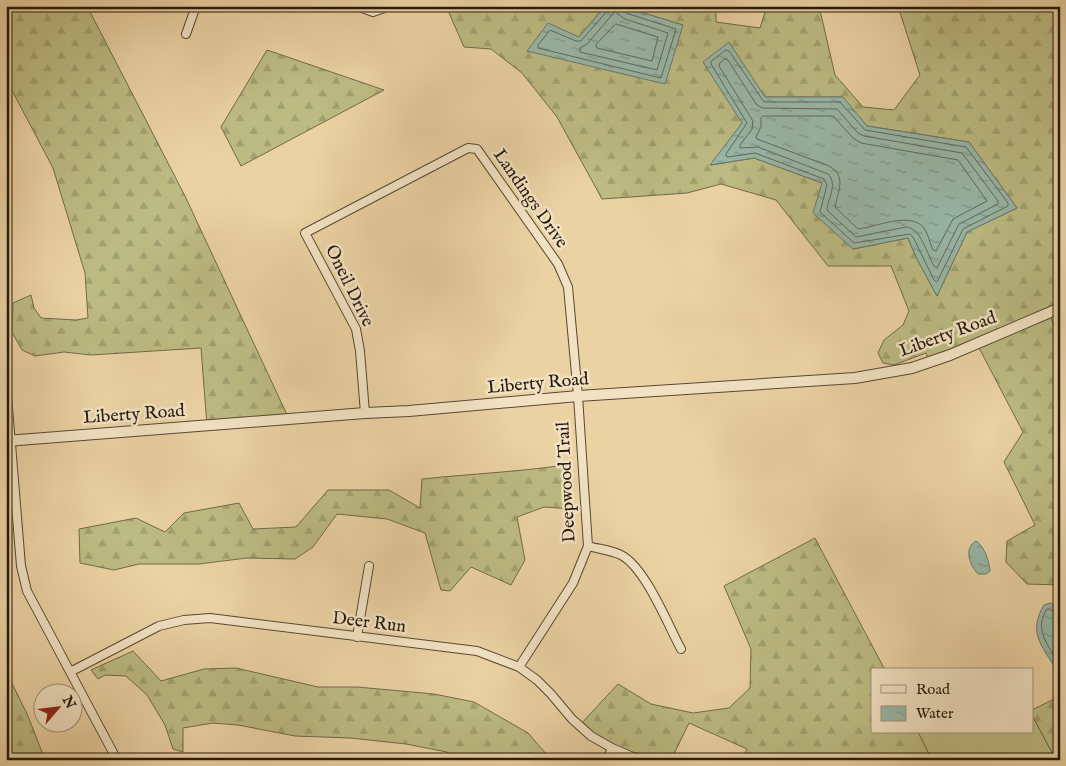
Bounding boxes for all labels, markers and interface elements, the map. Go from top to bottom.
street label: Landings Drive [487,145,573,253]
street label: Oneil Drive [319,241,379,331]
street label: Liberty Road [896,307,1000,363]
street label: Liberty Road [486,368,590,400]
street label: Liberty Road [82,400,186,430]
street label: Deepwood Trail [552,421,582,543]
street label: Deer Run [331,607,408,639]
legend [871,668,1034,734]
text: Road [916,680,951,699]
north arrow [32,684,82,734]
text: N [57,692,79,712]
text: Water [916,704,954,723]

